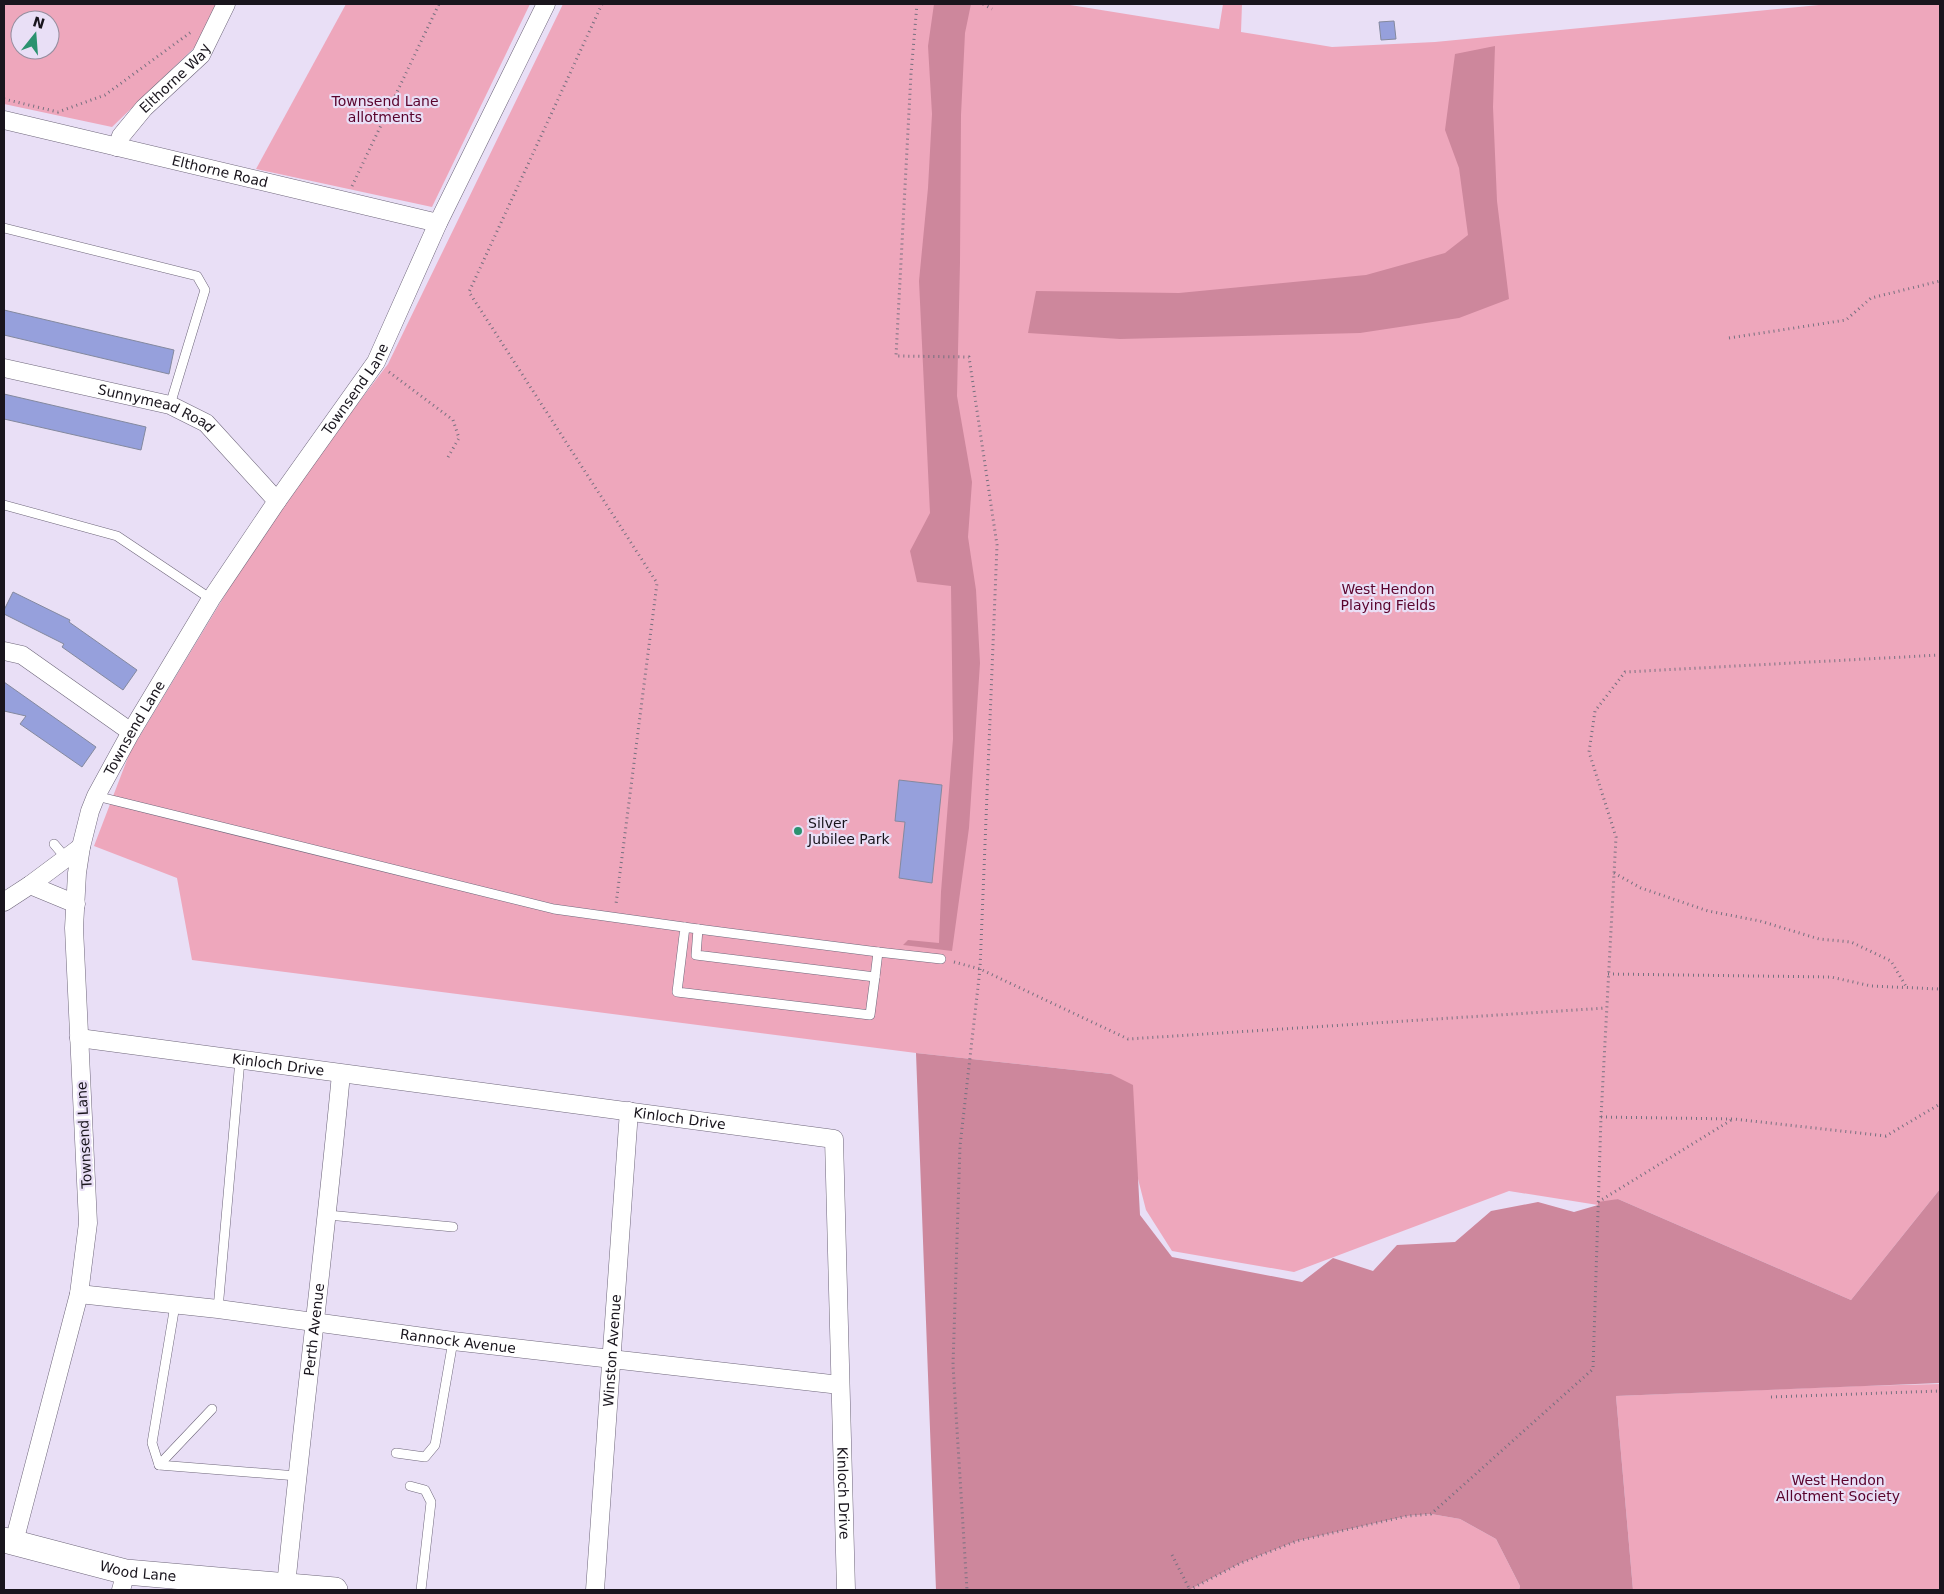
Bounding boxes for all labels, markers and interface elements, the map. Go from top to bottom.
north arrow [10,10,60,60]
text: N [31,13,47,32]
street label: Elthorne Way [136,41,213,116]
park label: Townsend Lane allotments [330,93,439,125]
street label: Elthorne Road [170,152,270,190]
street label: Townsend Lane [318,341,391,439]
street label: Sunnymead Road [96,381,218,435]
park label: West Hendon Playing Fields [1341,581,1435,613]
street label: Townsend Lane [100,678,168,779]
place label: Silver Jubilee Park [807,815,890,847]
marker: Silver Jubilee Park [792,825,804,837]
street label: Kinloch Drive [231,1051,325,1079]
street label: Townsend Lane [73,1081,95,1190]
street label: Kinloch Drive [633,1104,727,1132]
street label: Perth Avenue [301,1282,327,1377]
street label: Winston Avenue [600,1294,624,1408]
street label: Rannock Avenue [399,1326,517,1356]
street label: Kinloch Drive [834,1447,853,1540]
park label: West Hendon Allotment Society [1776,1472,1900,1504]
street label: Wood Lane [98,1557,177,1584]

